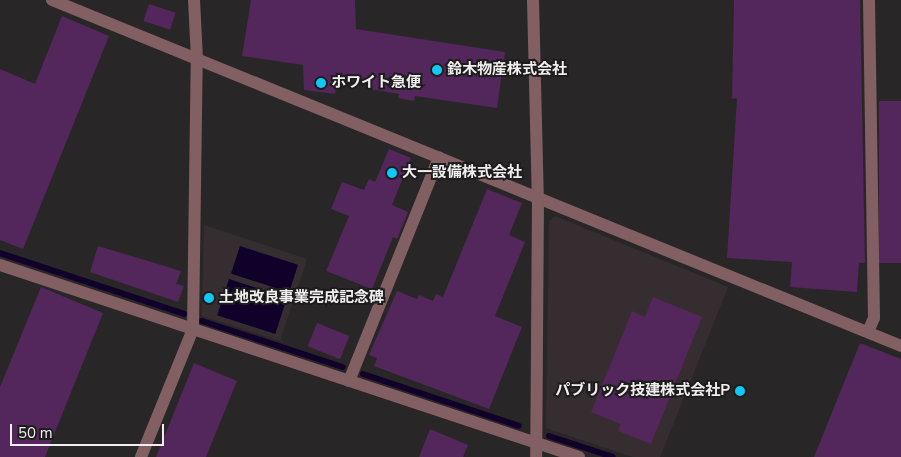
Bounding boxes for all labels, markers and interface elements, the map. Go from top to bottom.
place label: 鈴木物産株式会社 [447,61,567,79]
marker: 鈴木物産株式会社 [431,64,443,76]
place label: ホワイト急便 [331,74,421,92]
marker: ホワイト急便 [315,77,327,89]
place label: 大一設備株式会社 [402,164,522,182]
marker: 大一設備株式会社 [386,167,398,179]
place label: 土地改良事業完成記念碑 [219,289,384,307]
marker: 土地改良事業完成記念碑 [203,292,215,304]
place label: パブリック技建株式会社P [555,382,730,400]
marker: パブリック技建株式会社P [734,385,746,397]
scale bar [12,414,166,446]
text: 50 m [18,423,53,443]

